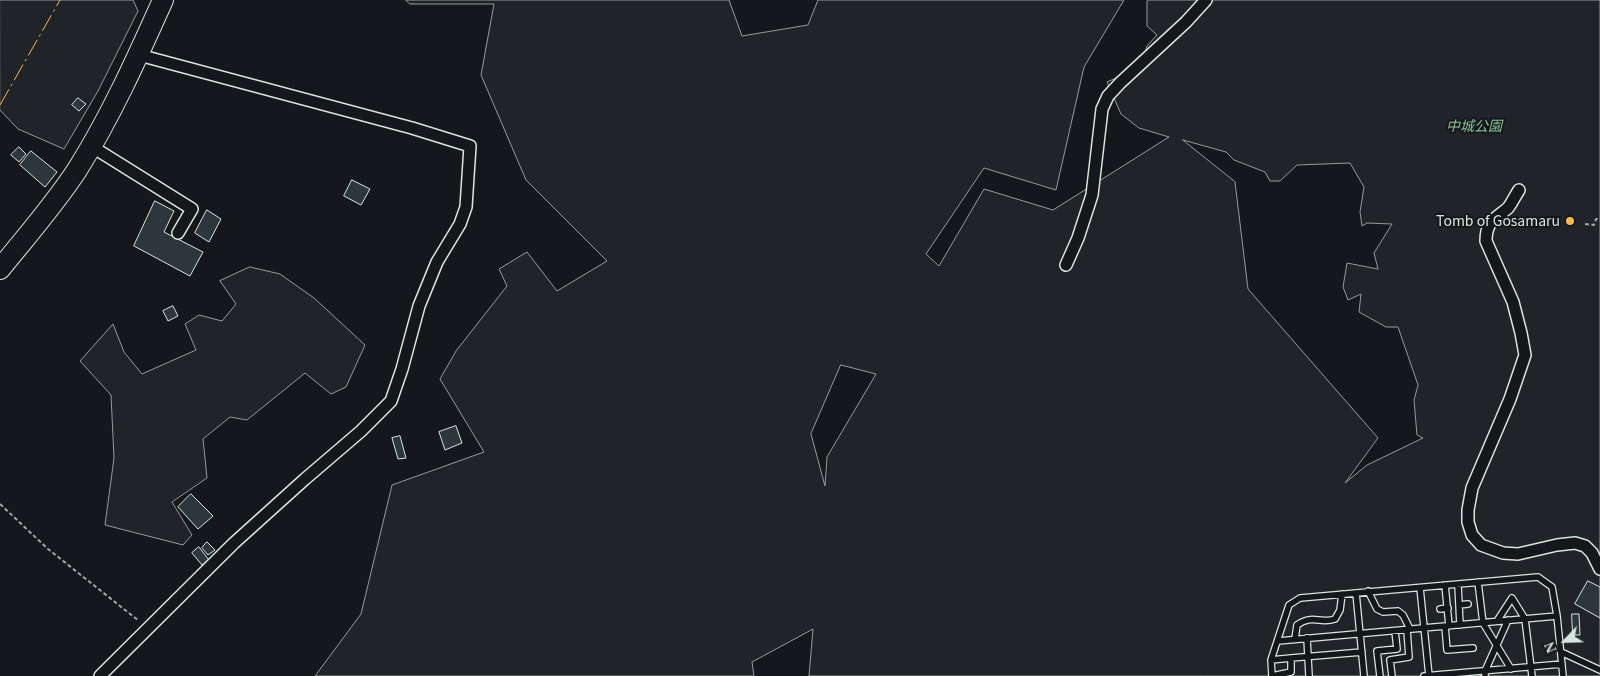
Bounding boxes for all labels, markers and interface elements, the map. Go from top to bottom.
park label: 中城公園 [1446,118,1502,134]
place label: Tomb of Gosamaru [1436,213,1560,229]
marker: Tomb of Gosamaru [1564,215,1576,227]
north arrow [1540,616,1590,666]
text: N [1542,640,1560,655]

